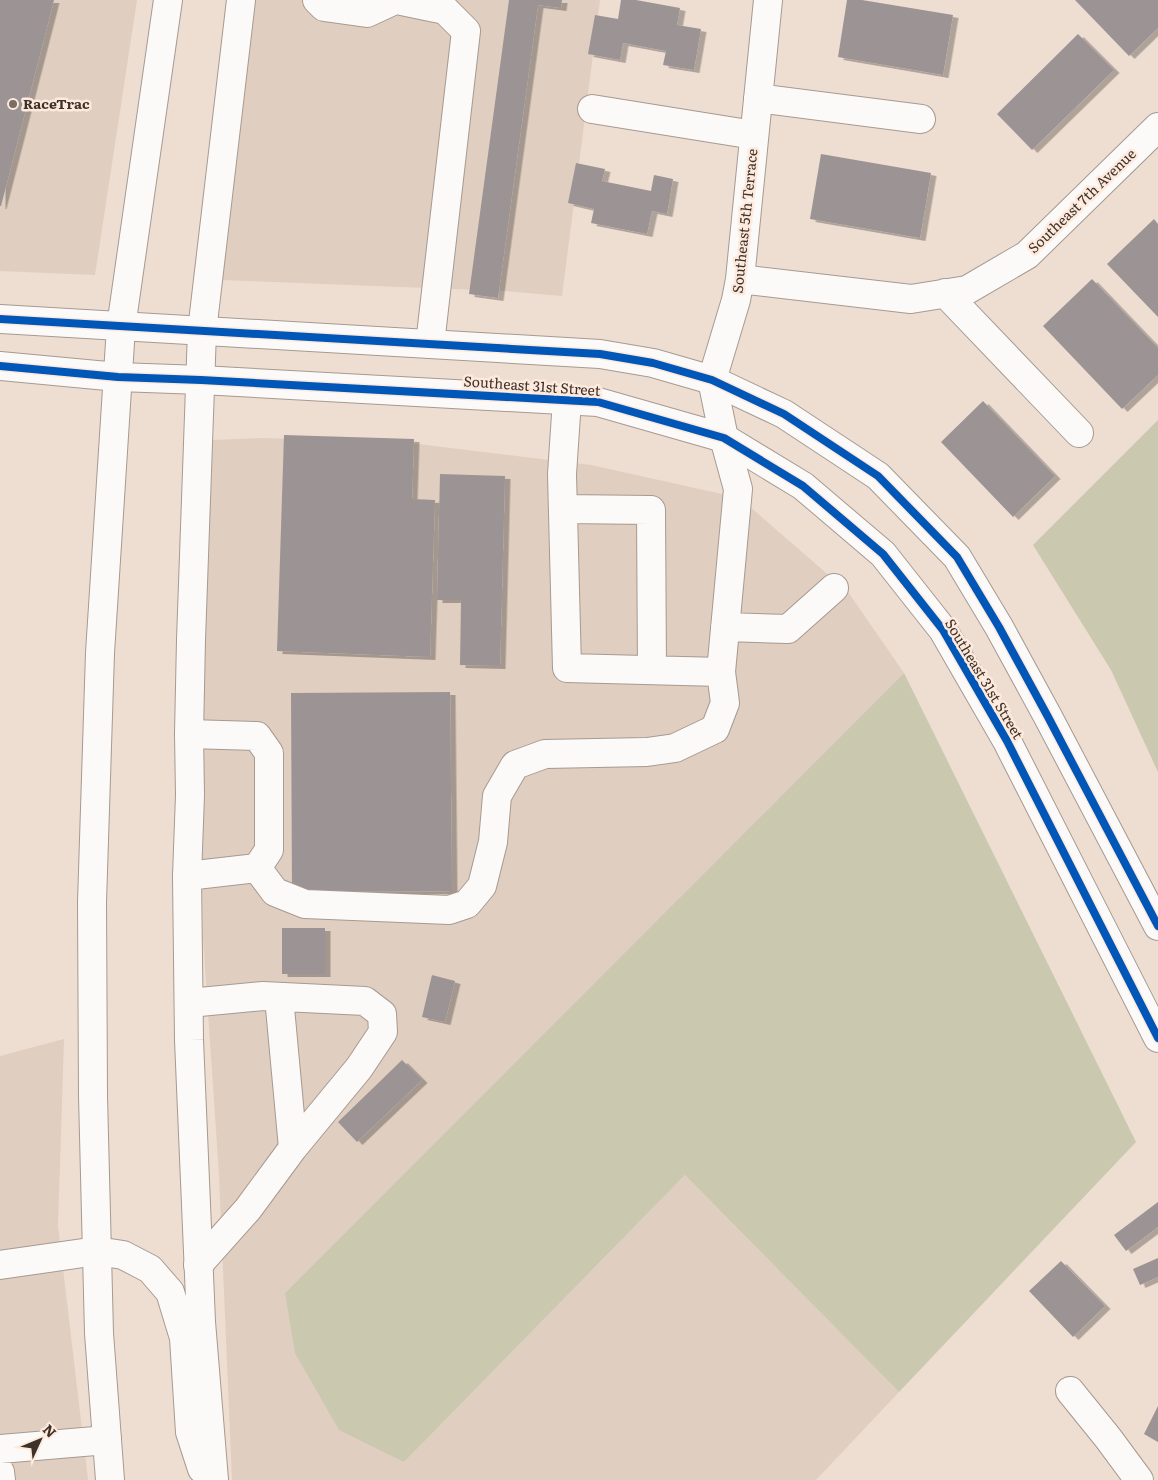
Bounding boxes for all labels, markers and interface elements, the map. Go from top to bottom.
place label: RaceTrac [23,93,90,113]
marker: RaceTrac [7,98,19,110]
street label: Southeast 7th Avenue [1023,143,1140,257]
street label: Southeast 5th Terrace [726,148,762,294]
street label: Southeast 31st Street [463,370,601,400]
street label: Southeast 31st Street [941,615,1029,743]
north arrow [15,1415,65,1465]
text: N [39,1419,62,1442]

